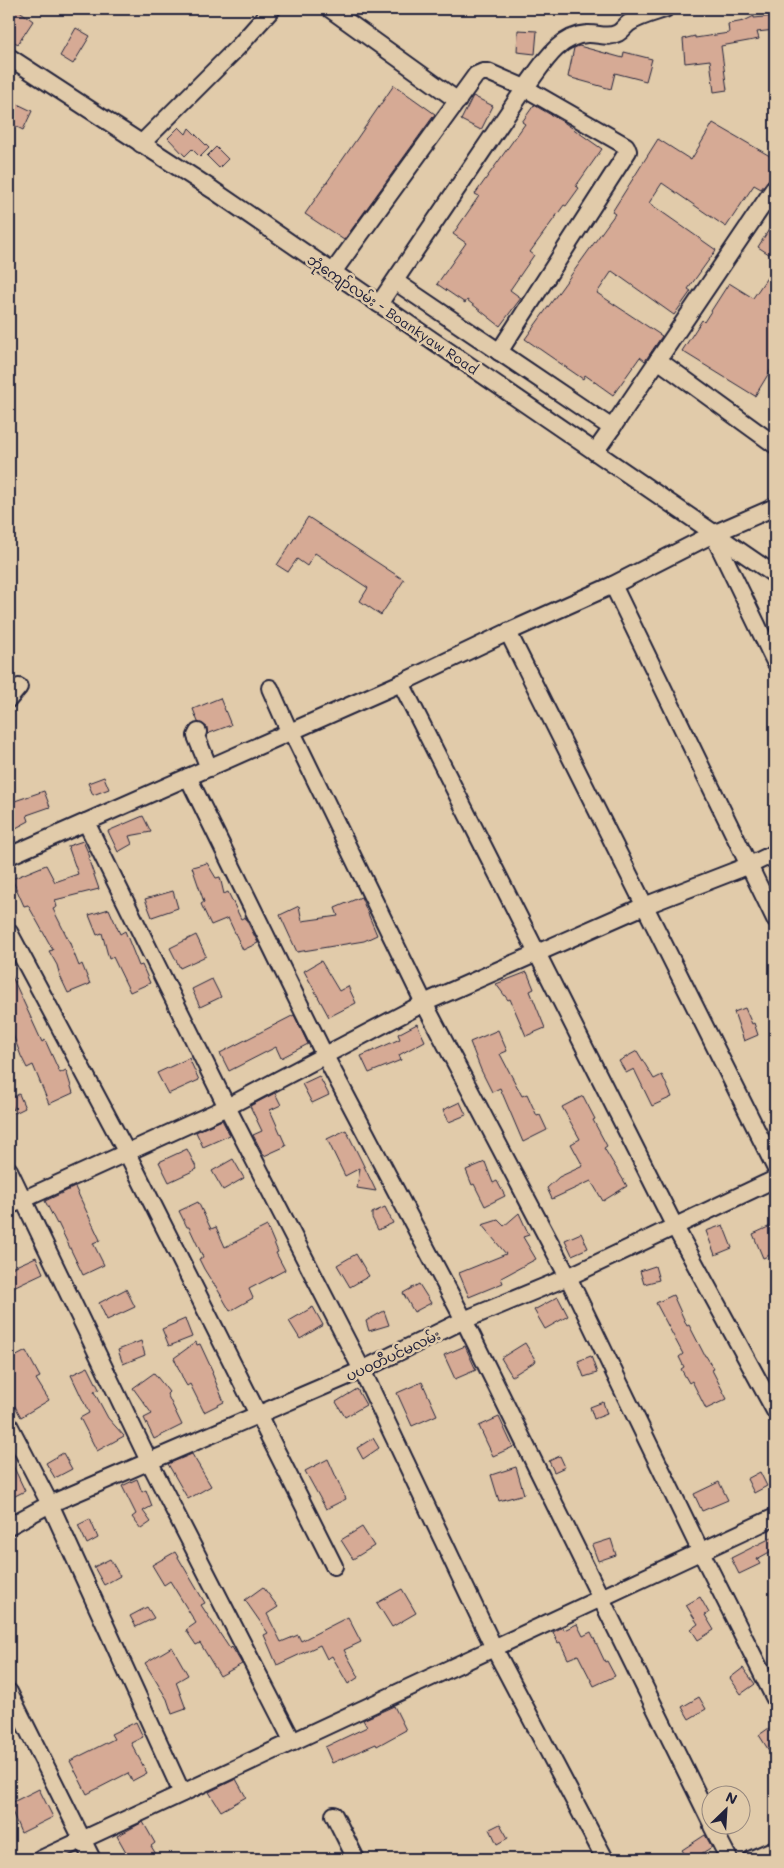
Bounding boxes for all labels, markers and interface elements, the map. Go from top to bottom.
street label: ဘုံကျော်လမ်း - Boankyaw Road [302,250,482,381]
street label: ပပဝတီပင်မလမ်း [343,1325,443,1385]
north arrow [702,1786,752,1836]
text: N [723,1787,741,1809]

